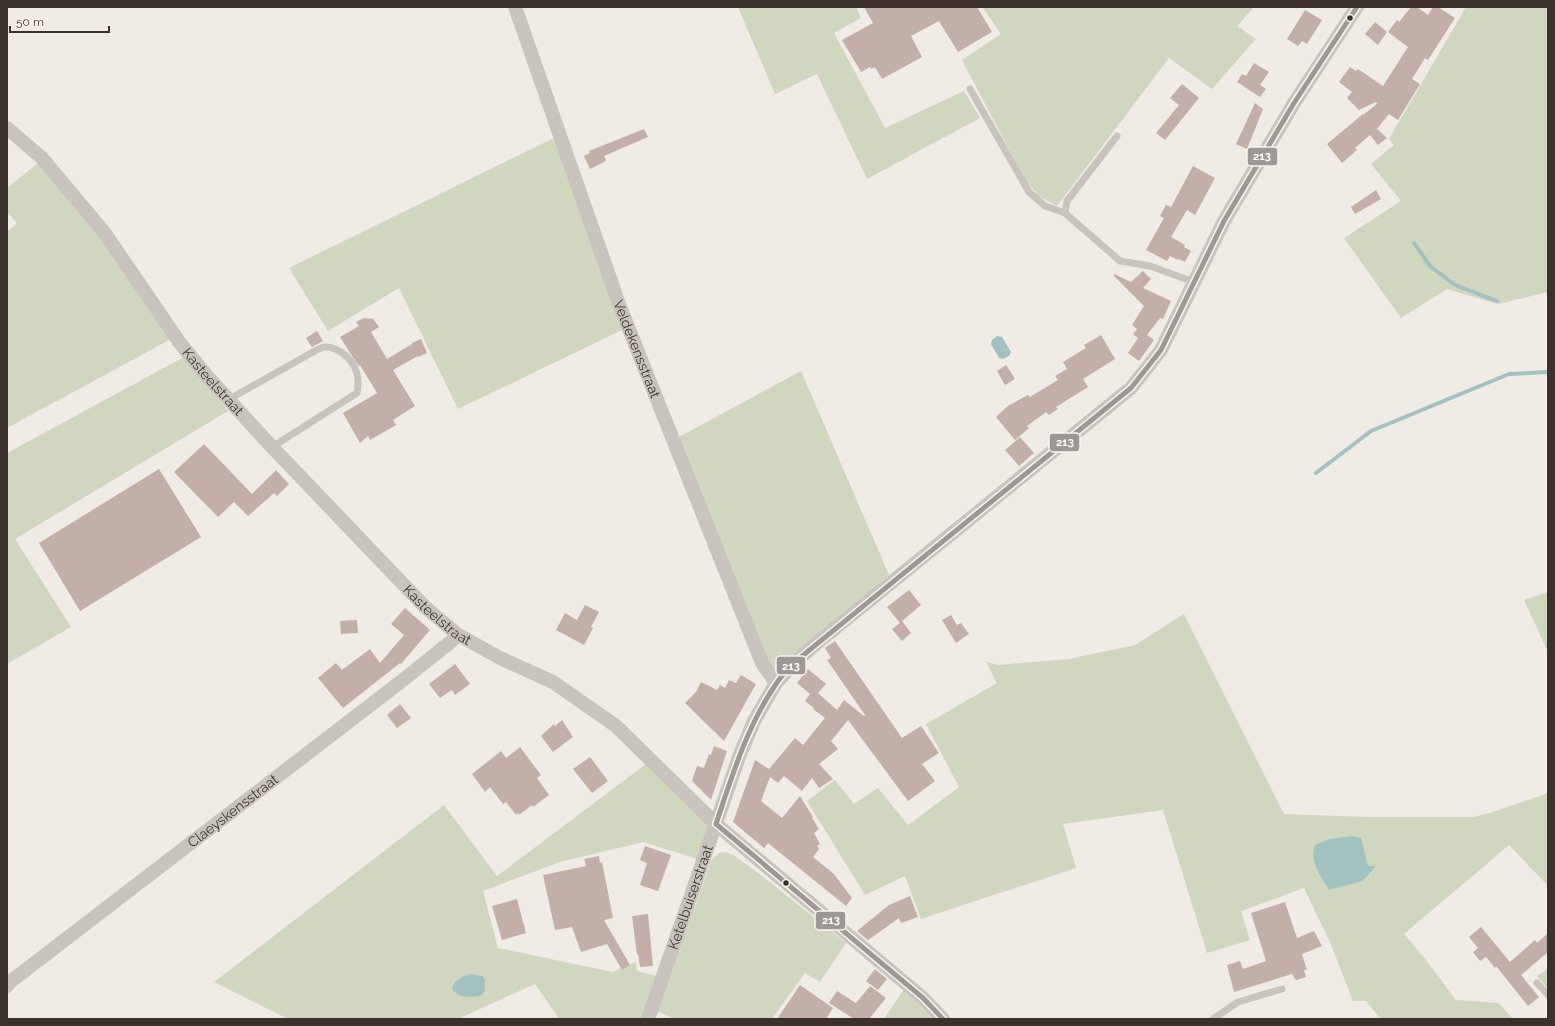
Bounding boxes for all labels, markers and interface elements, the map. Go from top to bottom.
scale bar [10,8,109,34]
unlabelled marker [1345,13,1355,23]
text: 50 m [16,15,44,29]
line badge: 213 [1247,147,1278,166]
text: 213 [1253,150,1271,163]
street label: Veldekensstraat [610,298,664,400]
street label: Kasteelstraat [179,345,247,419]
line badge: 213 [1049,433,1080,452]
text: 213 [1056,436,1074,449]
street label: Kasteelstraat [400,581,474,648]
line badge: 213 [776,656,806,675]
text: 213 [782,660,800,673]
street label: Claeyskensstraat [184,771,281,851]
street label: Ketelbuiserstraat [665,842,716,952]
unlabelled marker [781,878,791,888]
line badge: 213 [815,911,846,930]
text: 213 [822,914,840,927]

